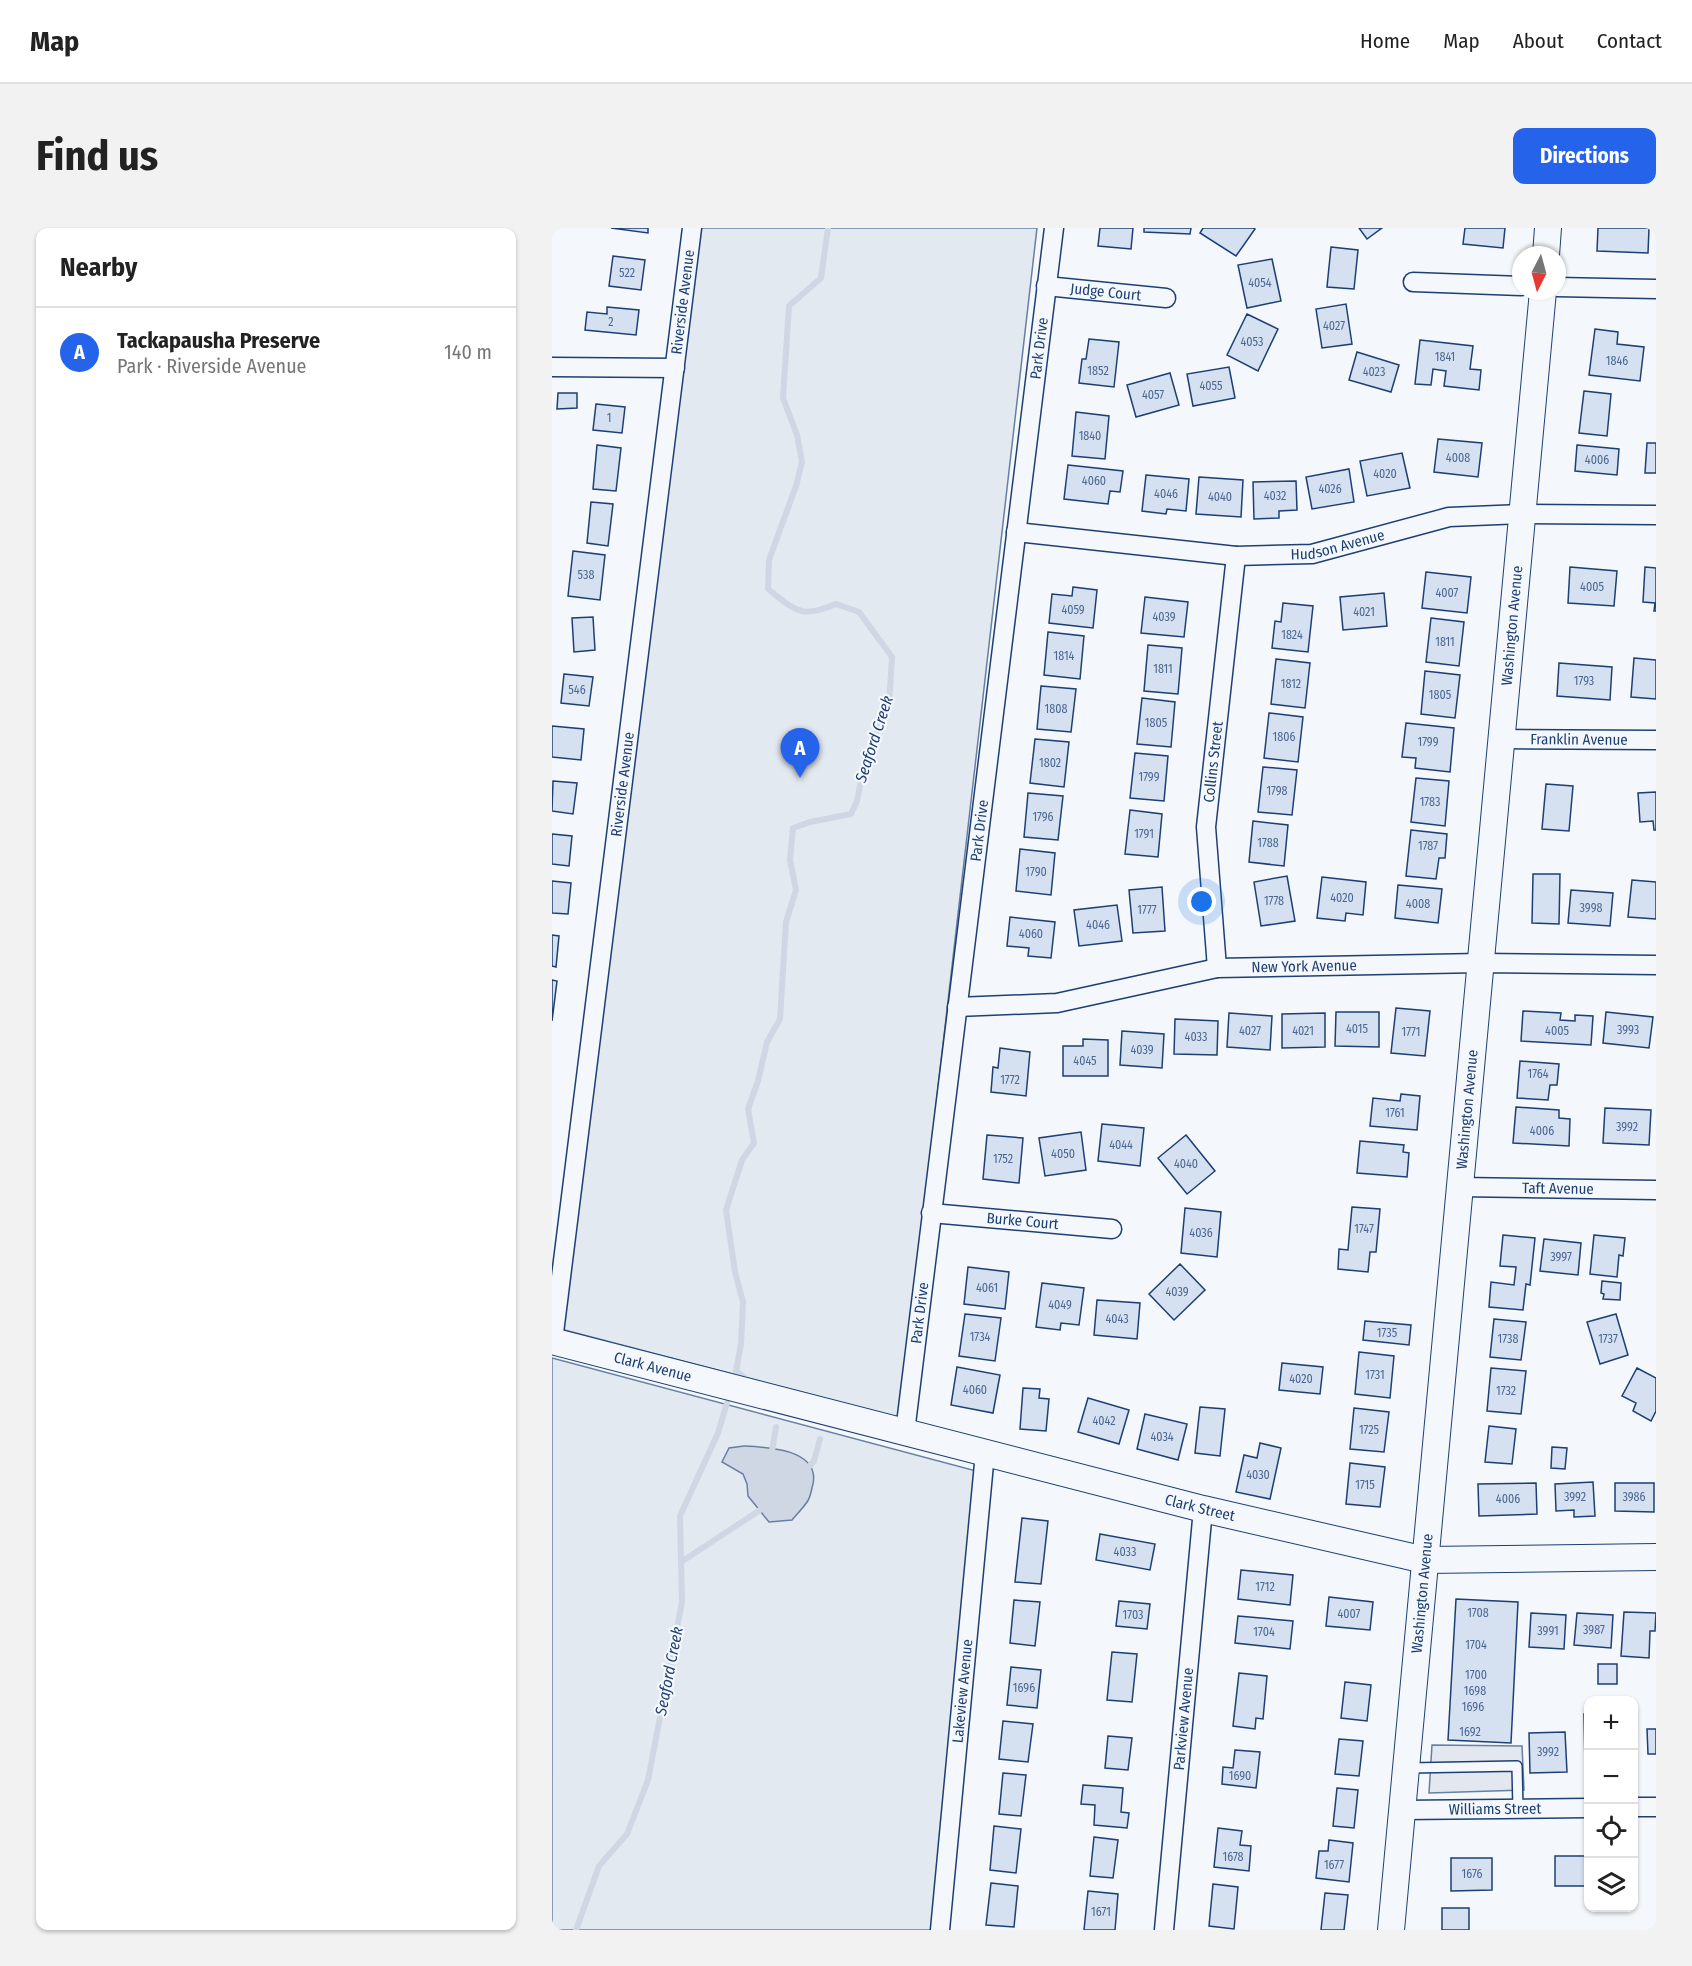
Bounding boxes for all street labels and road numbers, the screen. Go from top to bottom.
street label: Riverside Avenue [667,249,698,355]
street label: Judge Court [1069,279,1142,304]
street label: Park Drive [1026,316,1052,380]
street label: Hudson Avenue [1291,526,1386,564]
street label: Washington Avenue [1497,565,1526,686]
street label: Collins Street [1200,720,1227,803]
street label: Franklin Avenue [1530,730,1628,749]
street label: Riverside Avenue [607,731,638,838]
street label: Park Drive [967,799,992,862]
street label: New York Avenue [1251,956,1357,976]
street label: Washington Avenue [1453,1049,1482,1170]
street label: Taft Avenue [1522,1179,1594,1198]
street label: Burke Court [986,1209,1060,1233]
street label: Park Drive [907,1281,932,1345]
street label: Clark Avenue [612,1348,694,1386]
street label: Clark Street [1163,1491,1237,1525]
street label: Washington Avenue [1408,1533,1437,1654]
street label: Lakeview Avenue [949,1638,976,1744]
street label: Parkview Avenue [1170,1667,1197,1771]
street label: Williams Street [1449,1800,1541,1818]

